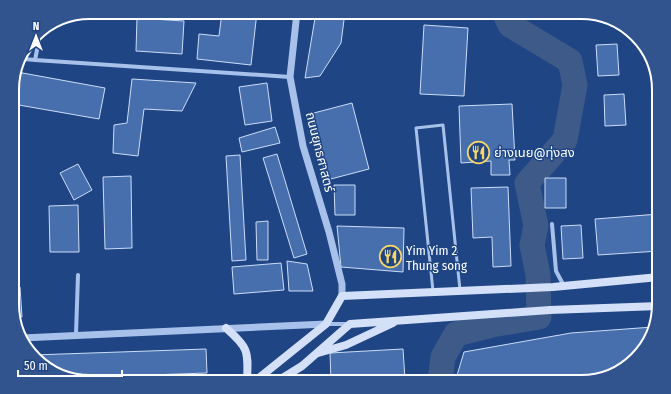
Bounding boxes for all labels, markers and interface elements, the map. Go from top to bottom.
north arrow [16,16,56,56]
text: N [33,20,39,33]
street label: ถนนยุทธศาสตร์ [303,110,337,194]
restaurant icon: ย่างเนย@ทุ่งสง [466,139,492,165]
place label: ย่างเนย@ทุ่งสง [494,145,575,160]
place label: Yim Yim 2 Thung song [406,243,468,273]
restaurant icon: Yim Yim 2 Thung song [378,244,404,270]
scale bar [18,352,122,378]
text: 50 m [24,359,48,373]

